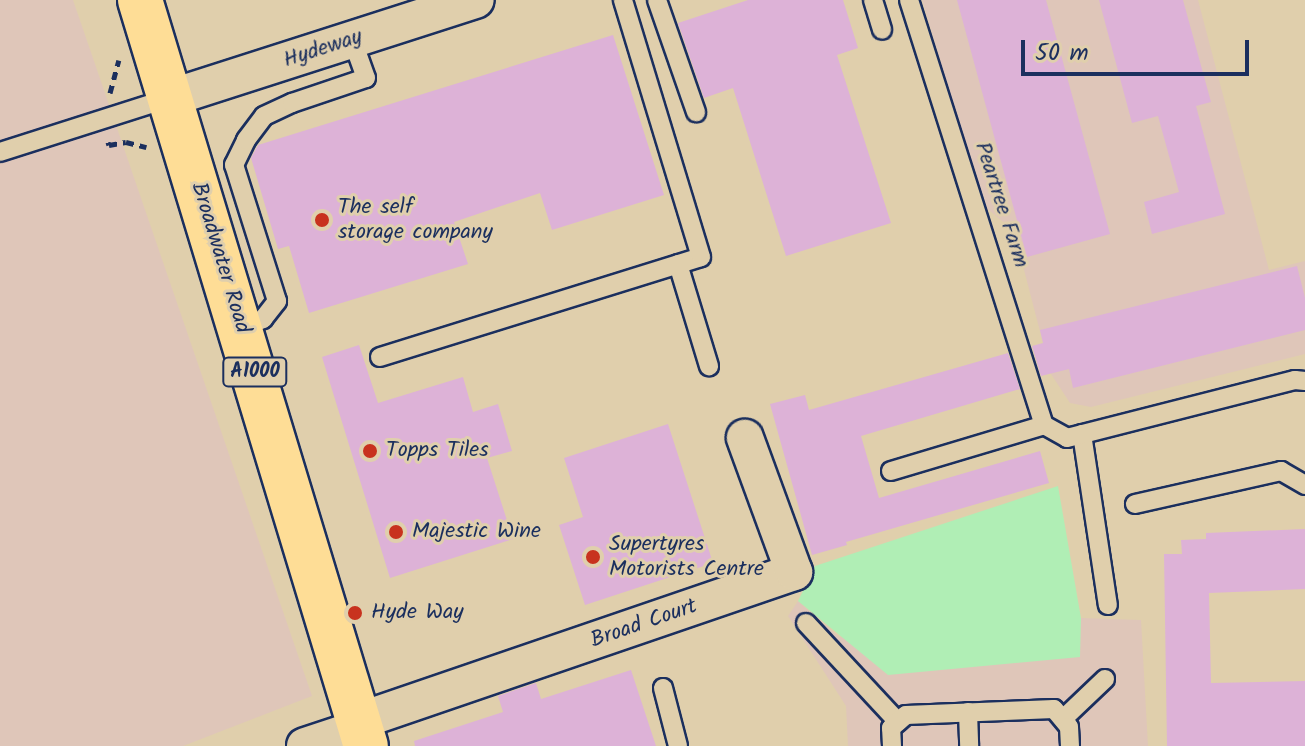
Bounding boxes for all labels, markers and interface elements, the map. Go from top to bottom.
street label: Hydeway [280,24,366,74]
scale bar [1025,24,1253,74]
text: 50 m [1035,34,1089,73]
street label: Peartree Farm [968,139,1034,271]
street label: Broadwater Road [185,179,255,337]
place label: The self storage company [338,194,493,246]
marker: The self storage company [313,211,331,229]
road number: A1000 [221,356,289,388]
place label: Topps Tiles [386,438,489,464]
marker: Topps Tiles [361,442,379,460]
place label: Majestic Wine [412,519,541,545]
marker: Majestic Wine [387,523,405,541]
place label: Supertyres Motorists Centre [609,531,764,582]
marker: Supertyres Motorists Centre [584,548,602,566]
street label: Broad Court [587,593,701,655]
place label: Hyde Way [371,600,464,626]
marker: Hyde Way [346,604,364,622]

